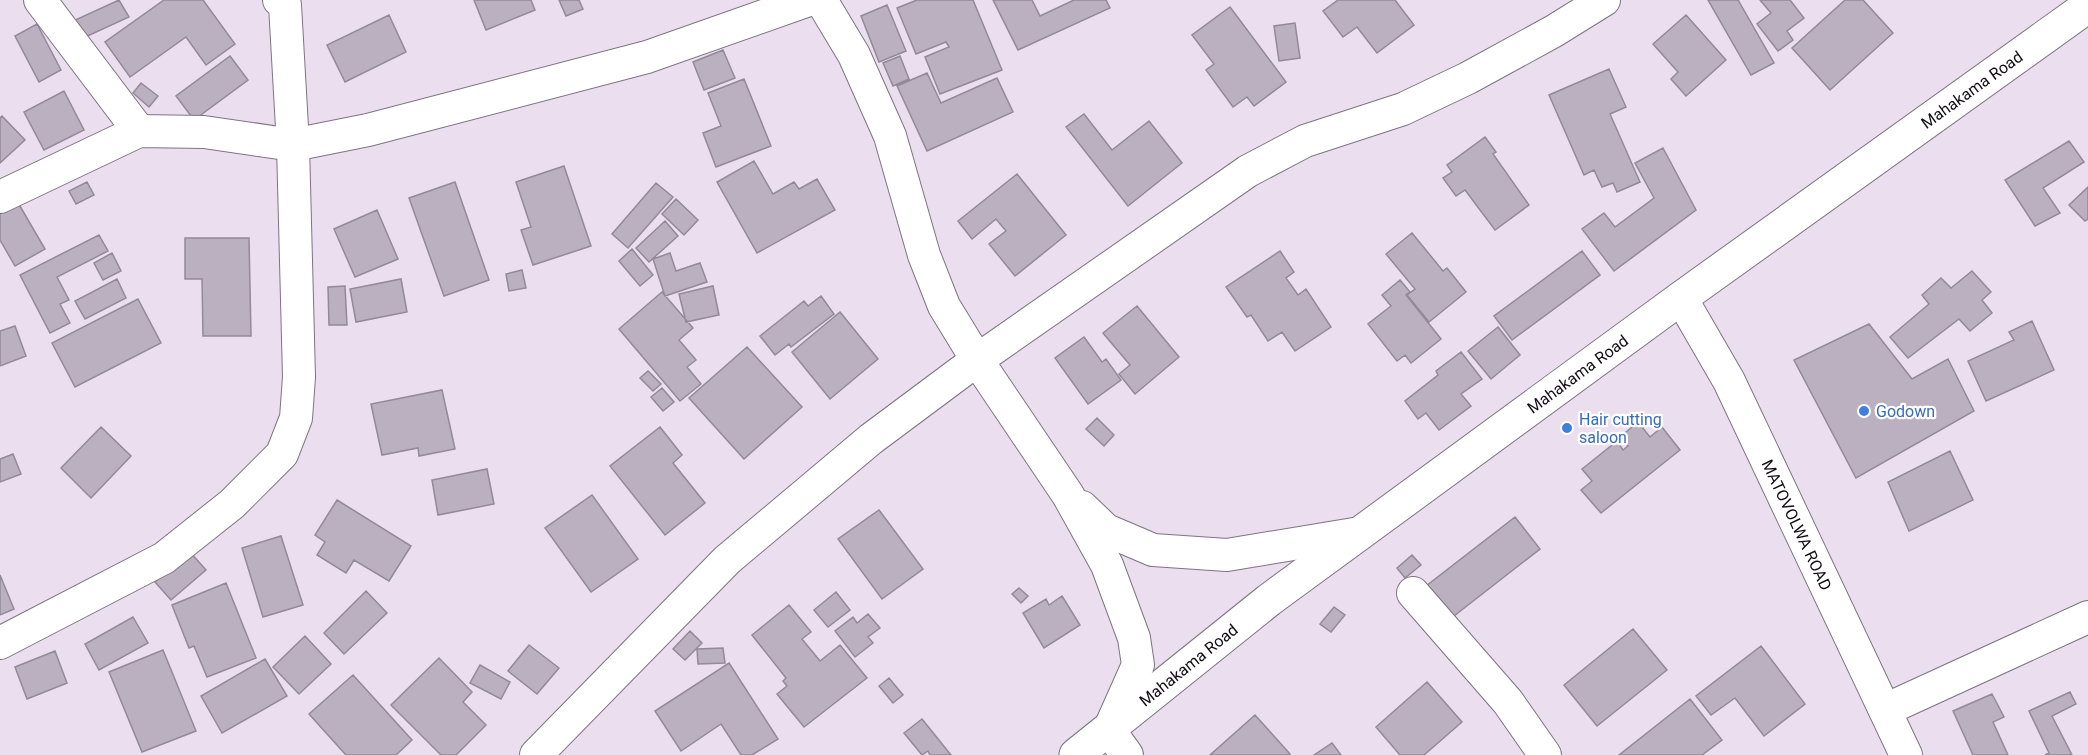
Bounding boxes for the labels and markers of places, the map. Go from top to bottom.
place label: Godown [1876,402,1935,421]
marker: Godown [1857,404,1871,418]
place label: Hair cutting saloon [1579,410,1662,447]
marker: Hair cutting saloon [1560,421,1574,435]

